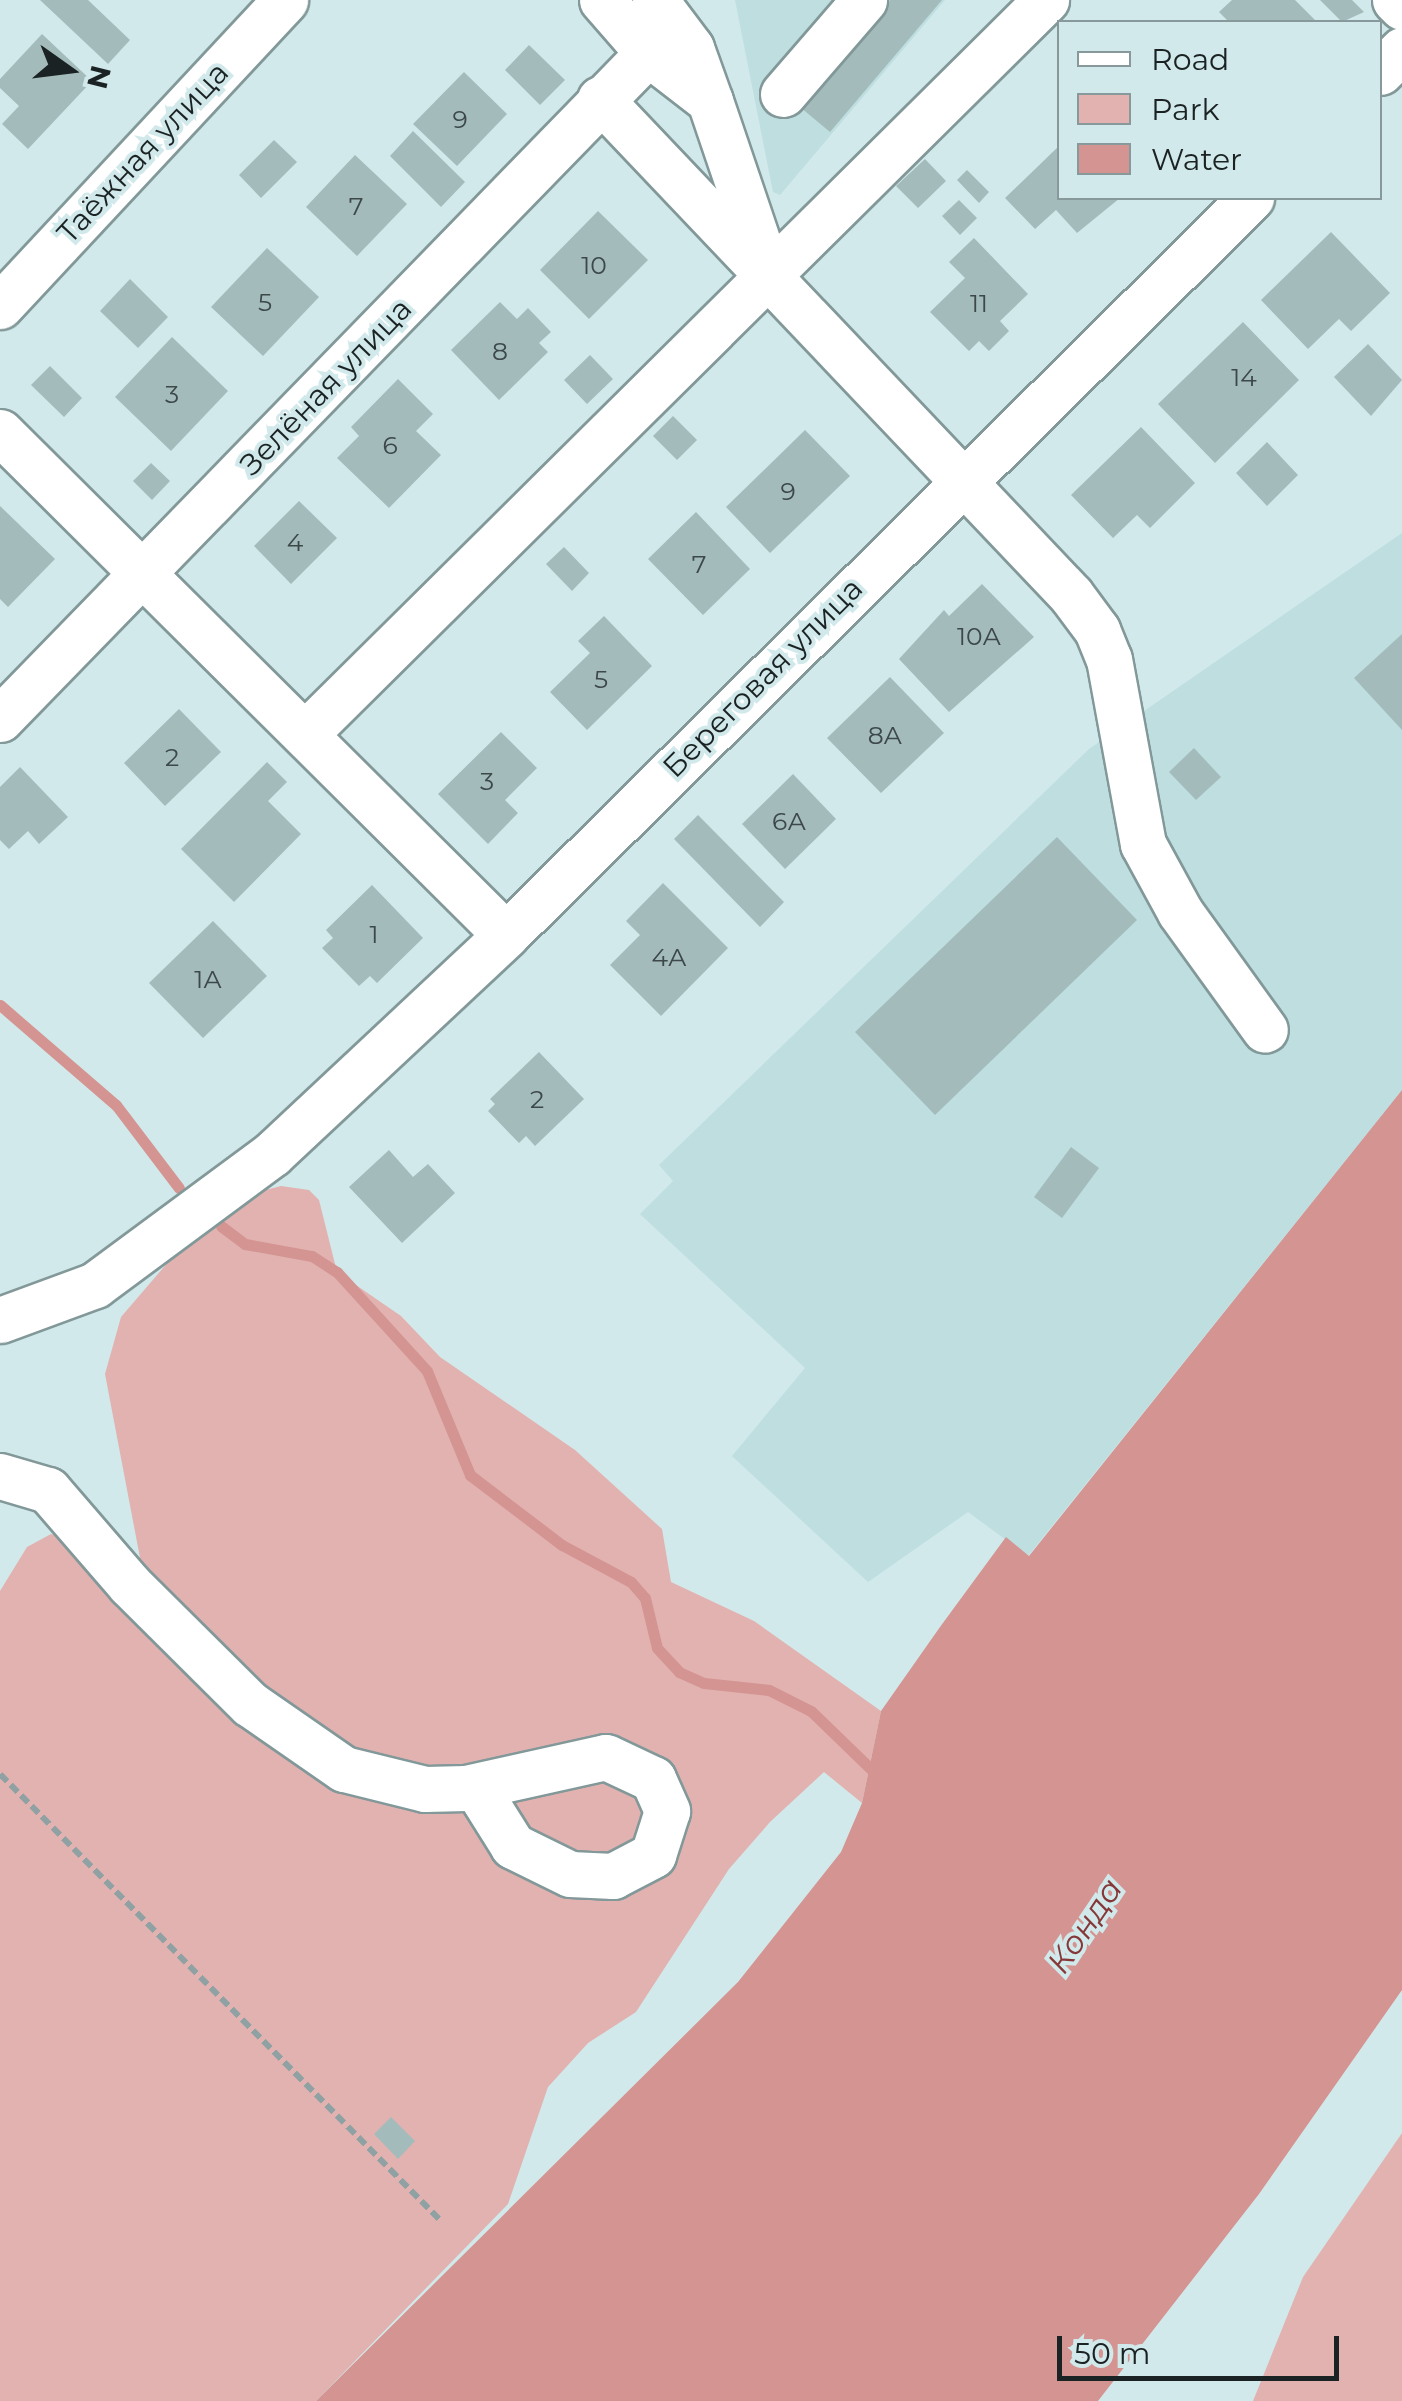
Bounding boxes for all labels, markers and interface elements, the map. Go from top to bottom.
north arrow [20,20,120,120]
legend [1057,20,1382,200]
text: Road [1151,41,1229,78]
street label: Таёжная улица [50,55,236,251]
text: N [80,62,118,92]
text: Park [1151,91,1220,128]
house number: 9 [452,104,468,134]
text: Water [1151,141,1242,178]
house number: 7 [349,191,363,221]
house number: 10 [581,250,607,280]
house number: 5 [258,287,272,317]
house number: 11 [970,288,988,318]
street label: Зелёная улица [233,291,419,483]
house number: 8 [492,336,508,366]
house number: 14 [1231,362,1257,392]
house number: 3 [165,379,179,409]
house number: 6 [382,430,398,460]
house number: 9 [780,476,796,506]
house number: 4 [287,527,303,557]
house number: 7 [692,549,706,579]
street label: Береговая улица [656,571,870,785]
house number: 10А [957,621,1001,651]
house number: 5 [594,664,608,694]
house number: 8А [868,720,902,750]
house number: 2 [165,742,179,772]
house number: 3 [480,766,494,796]
house number: 6А [772,806,806,836]
house number: 1 [369,919,379,949]
house number: 4А [651,942,687,972]
house number: 1А [194,964,222,994]
house number: 2 [530,1084,544,1114]
water label: Конда [1039,1871,1131,1981]
scale bar [1062,2316,1344,2378]
text: 50 m [1074,2335,1151,2372]

